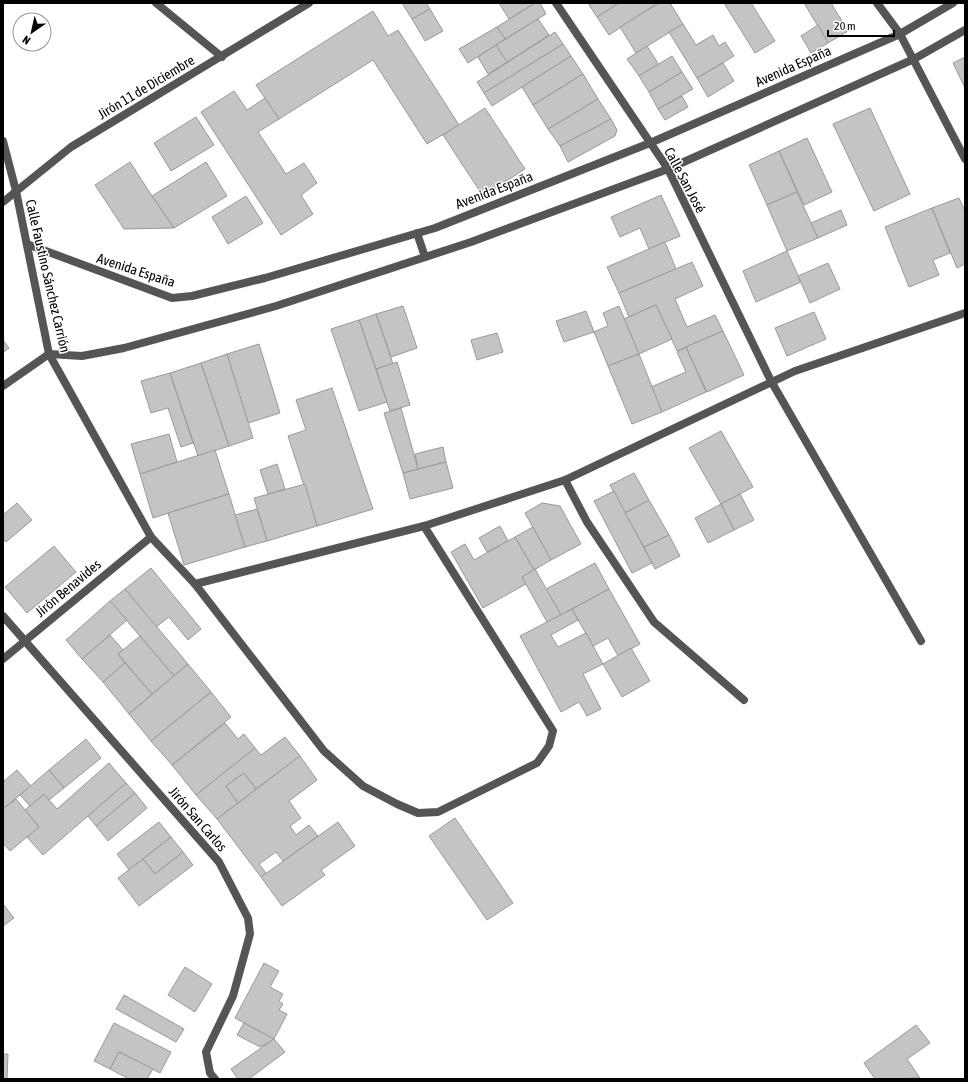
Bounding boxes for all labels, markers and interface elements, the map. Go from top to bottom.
north arrow [12,12,52,52]
scale bar [828,12,894,38]
text: 20 m [834,19,856,33]
text: N [20,33,32,47]
street label: Avenida España [753,42,833,90]
street label: Jirón 11 de Diciembre [95,52,197,122]
street label: Calle San José [661,145,709,215]
street label: Avenida España [453,168,535,212]
street label: Calle Faustino Sánchez Carrión [23,198,73,354]
street label: Avenida España [95,250,177,290]
street label: Jirón Benavides [32,556,104,620]
street label: Jirón San Carlos [166,783,230,855]

